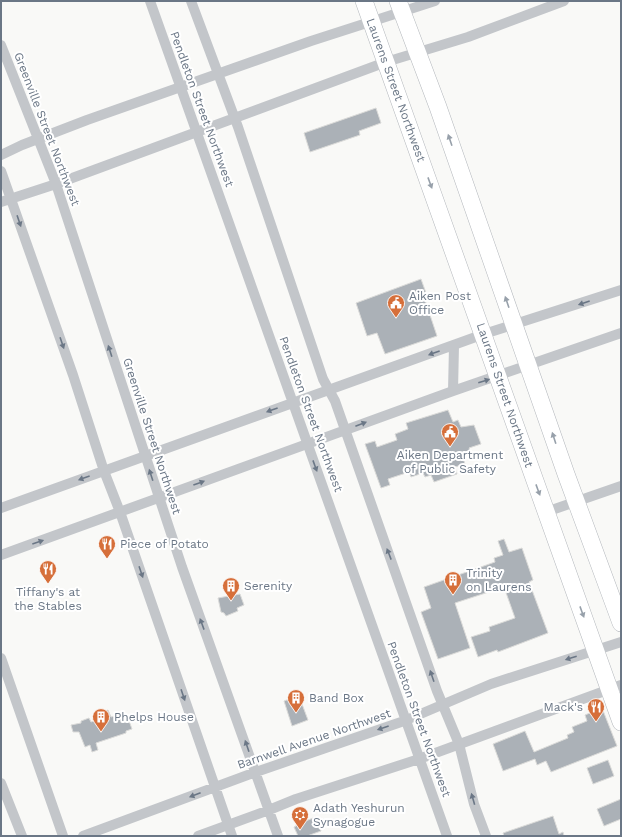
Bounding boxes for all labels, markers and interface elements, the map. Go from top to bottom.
street label: Laurens Street Northwest [363,16,429,164]
street label: Pendleton Street Northwest [167,29,237,189]
street label: Greenville Street Northwest [11,50,83,208]
one-way arrow [446,133,452,145]
one-way arrow [427,177,433,189]
one-way arrow [17,215,23,227]
place label: Aiken Post Office [409,289,471,317]
public building icon: Aiken Post Office [386,293,406,318]
one-way arrow [504,295,510,307]
one-way arrow [578,301,590,307]
street label: Laurens Street Northwest [474,321,536,469]
street label: Pendleton Street Northwest [276,334,346,494]
one-way arrow [59,338,65,350]
one-way arrow [107,345,113,357]
one-way arrow [428,350,440,356]
street label: Greenville Street Northwest [120,356,184,516]
one-way arrow [478,378,490,384]
one-way arrow [266,408,278,414]
one-way arrow [355,421,367,427]
public building icon: Aiken Department of Public Safety [440,422,460,447]
one-way arrow [551,432,557,444]
place label: Aiken Department of Public Safety [397,448,503,476]
one-way arrow [313,460,319,472]
one-way arrow [148,469,154,481]
one-way arrow [78,476,90,482]
one-way arrow [194,480,206,486]
one-way arrow [536,484,542,496]
restaurant icon: Piece of Potato [97,534,117,559]
place label: Piece of Potato [120,537,209,551]
one-way arrow [32,539,44,545]
one-way arrow [385,547,391,559]
restaurant icon: Tiffany's at the Stables [38,559,58,584]
place label: Trinity on Laurens [466,566,531,594]
one-way arrow [138,567,144,579]
building icon: Trinity on Laurens [443,570,463,595]
building icon: Serenity [221,576,241,601]
place label: Serenity [244,579,293,593]
place label: Tiffany's at the Stables [14,585,82,613]
one-way arrow [579,607,585,619]
one-way arrow [199,618,205,630]
street label: Pendleton Street Northwest [384,639,454,799]
one-way arrow [564,655,576,661]
one-way arrow [429,670,435,682]
building icon: Band Box [286,688,306,713]
one-way arrow [180,690,186,702]
place label: Band Box [309,691,364,705]
restaurant icon: Mack's [586,697,606,722]
place label: Mack's [544,700,583,714]
street label: Barnwell Avenue Northwest [235,706,393,772]
building icon: Phelps House [91,707,111,732]
place label: Phelps House [114,710,194,724]
one-way arrow [377,725,389,731]
one-way arrow [244,740,250,752]
one-way arrow [188,792,200,798]
one-way arrow [470,793,476,805]
place label: Adath Yeshurun Synagogue [313,801,405,829]
synagogue icon: Adath Yeshurun Synagogue [290,805,310,830]

